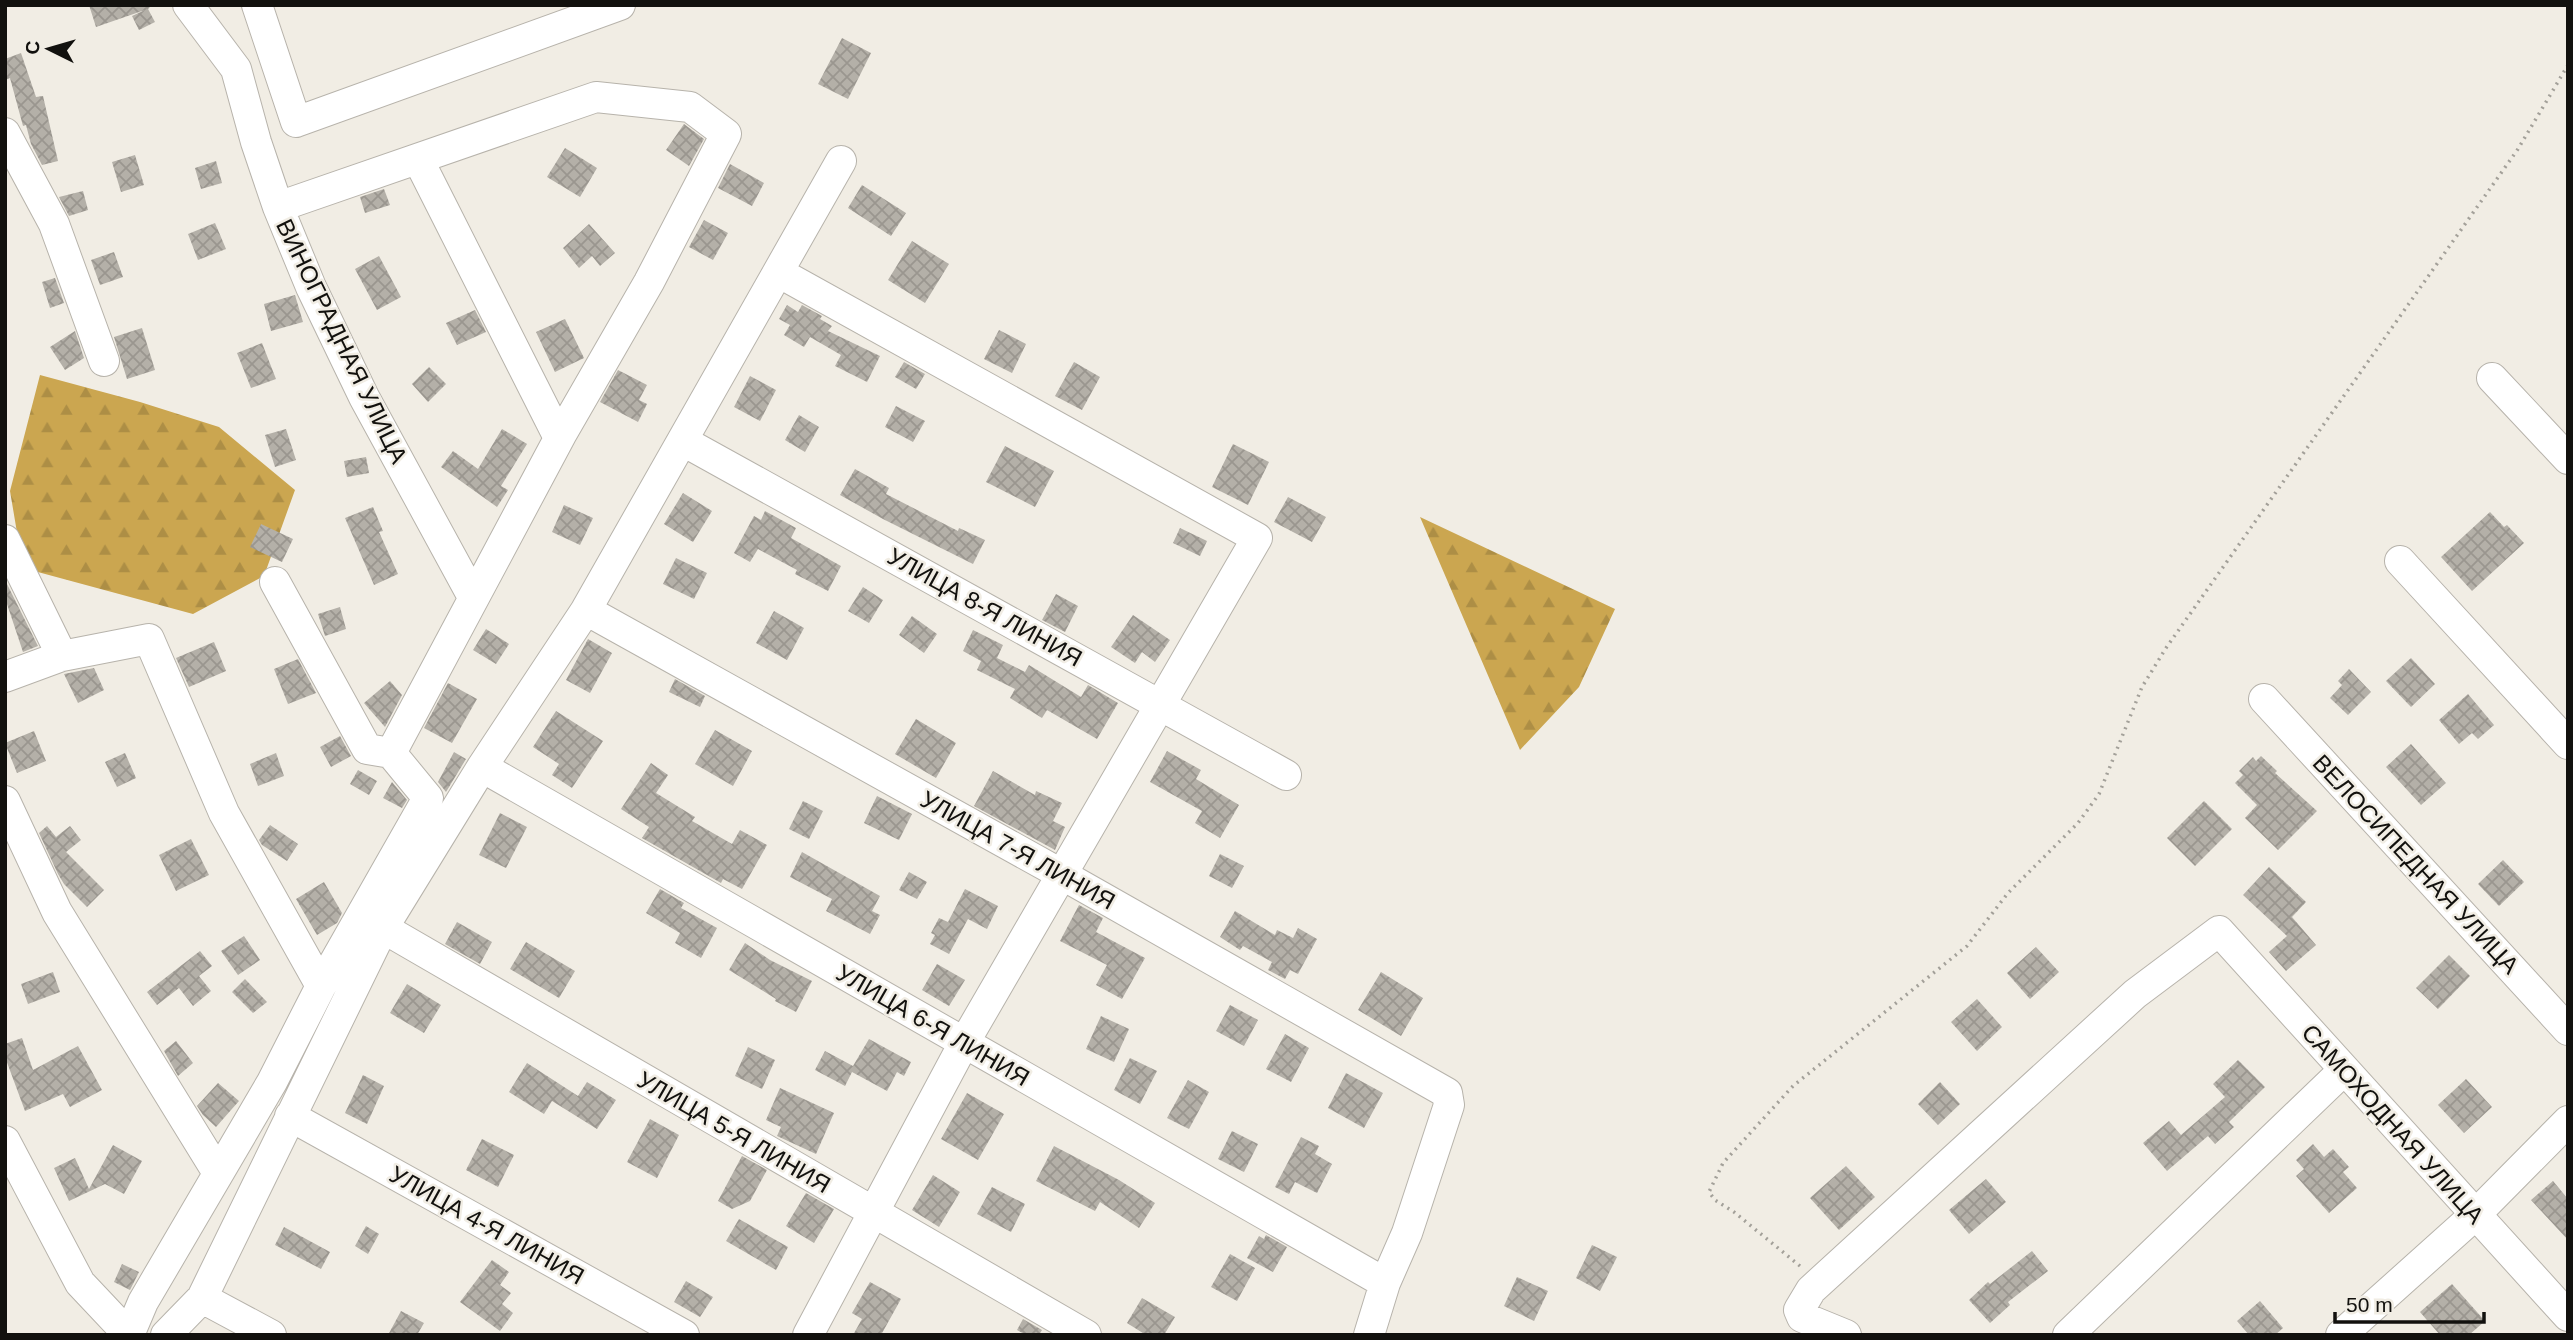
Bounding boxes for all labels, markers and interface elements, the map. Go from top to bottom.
north arrow [14,14,84,84]
text: С [22,40,44,55]
street label: ВИНОГРАДНАЯ УЛИЦА [271,215,413,467]
street label: УЛИЦА 8-Я ЛИНИЯ [883,542,1087,672]
street label: ВЕЛОСИПЕДНАЯ УЛИЦА [2308,749,2524,979]
street label: УЛИЦА 7-Я ЛИНИЯ [916,785,1120,915]
street label: УЛИЦА 6-Я ЛИНИЯ [832,959,1034,1091]
street label: САМОХОДНАЯ УЛИЦА [2296,1019,2490,1229]
street label: УЛИЦА 5-Я ЛИНИЯ [633,1066,835,1198]
street label: УЛИЦА 4-Я ЛИНИЯ [385,1160,589,1290]
scale bar [2335,1280,2484,1324]
text: 50 m [2346,1293,2393,1316]

